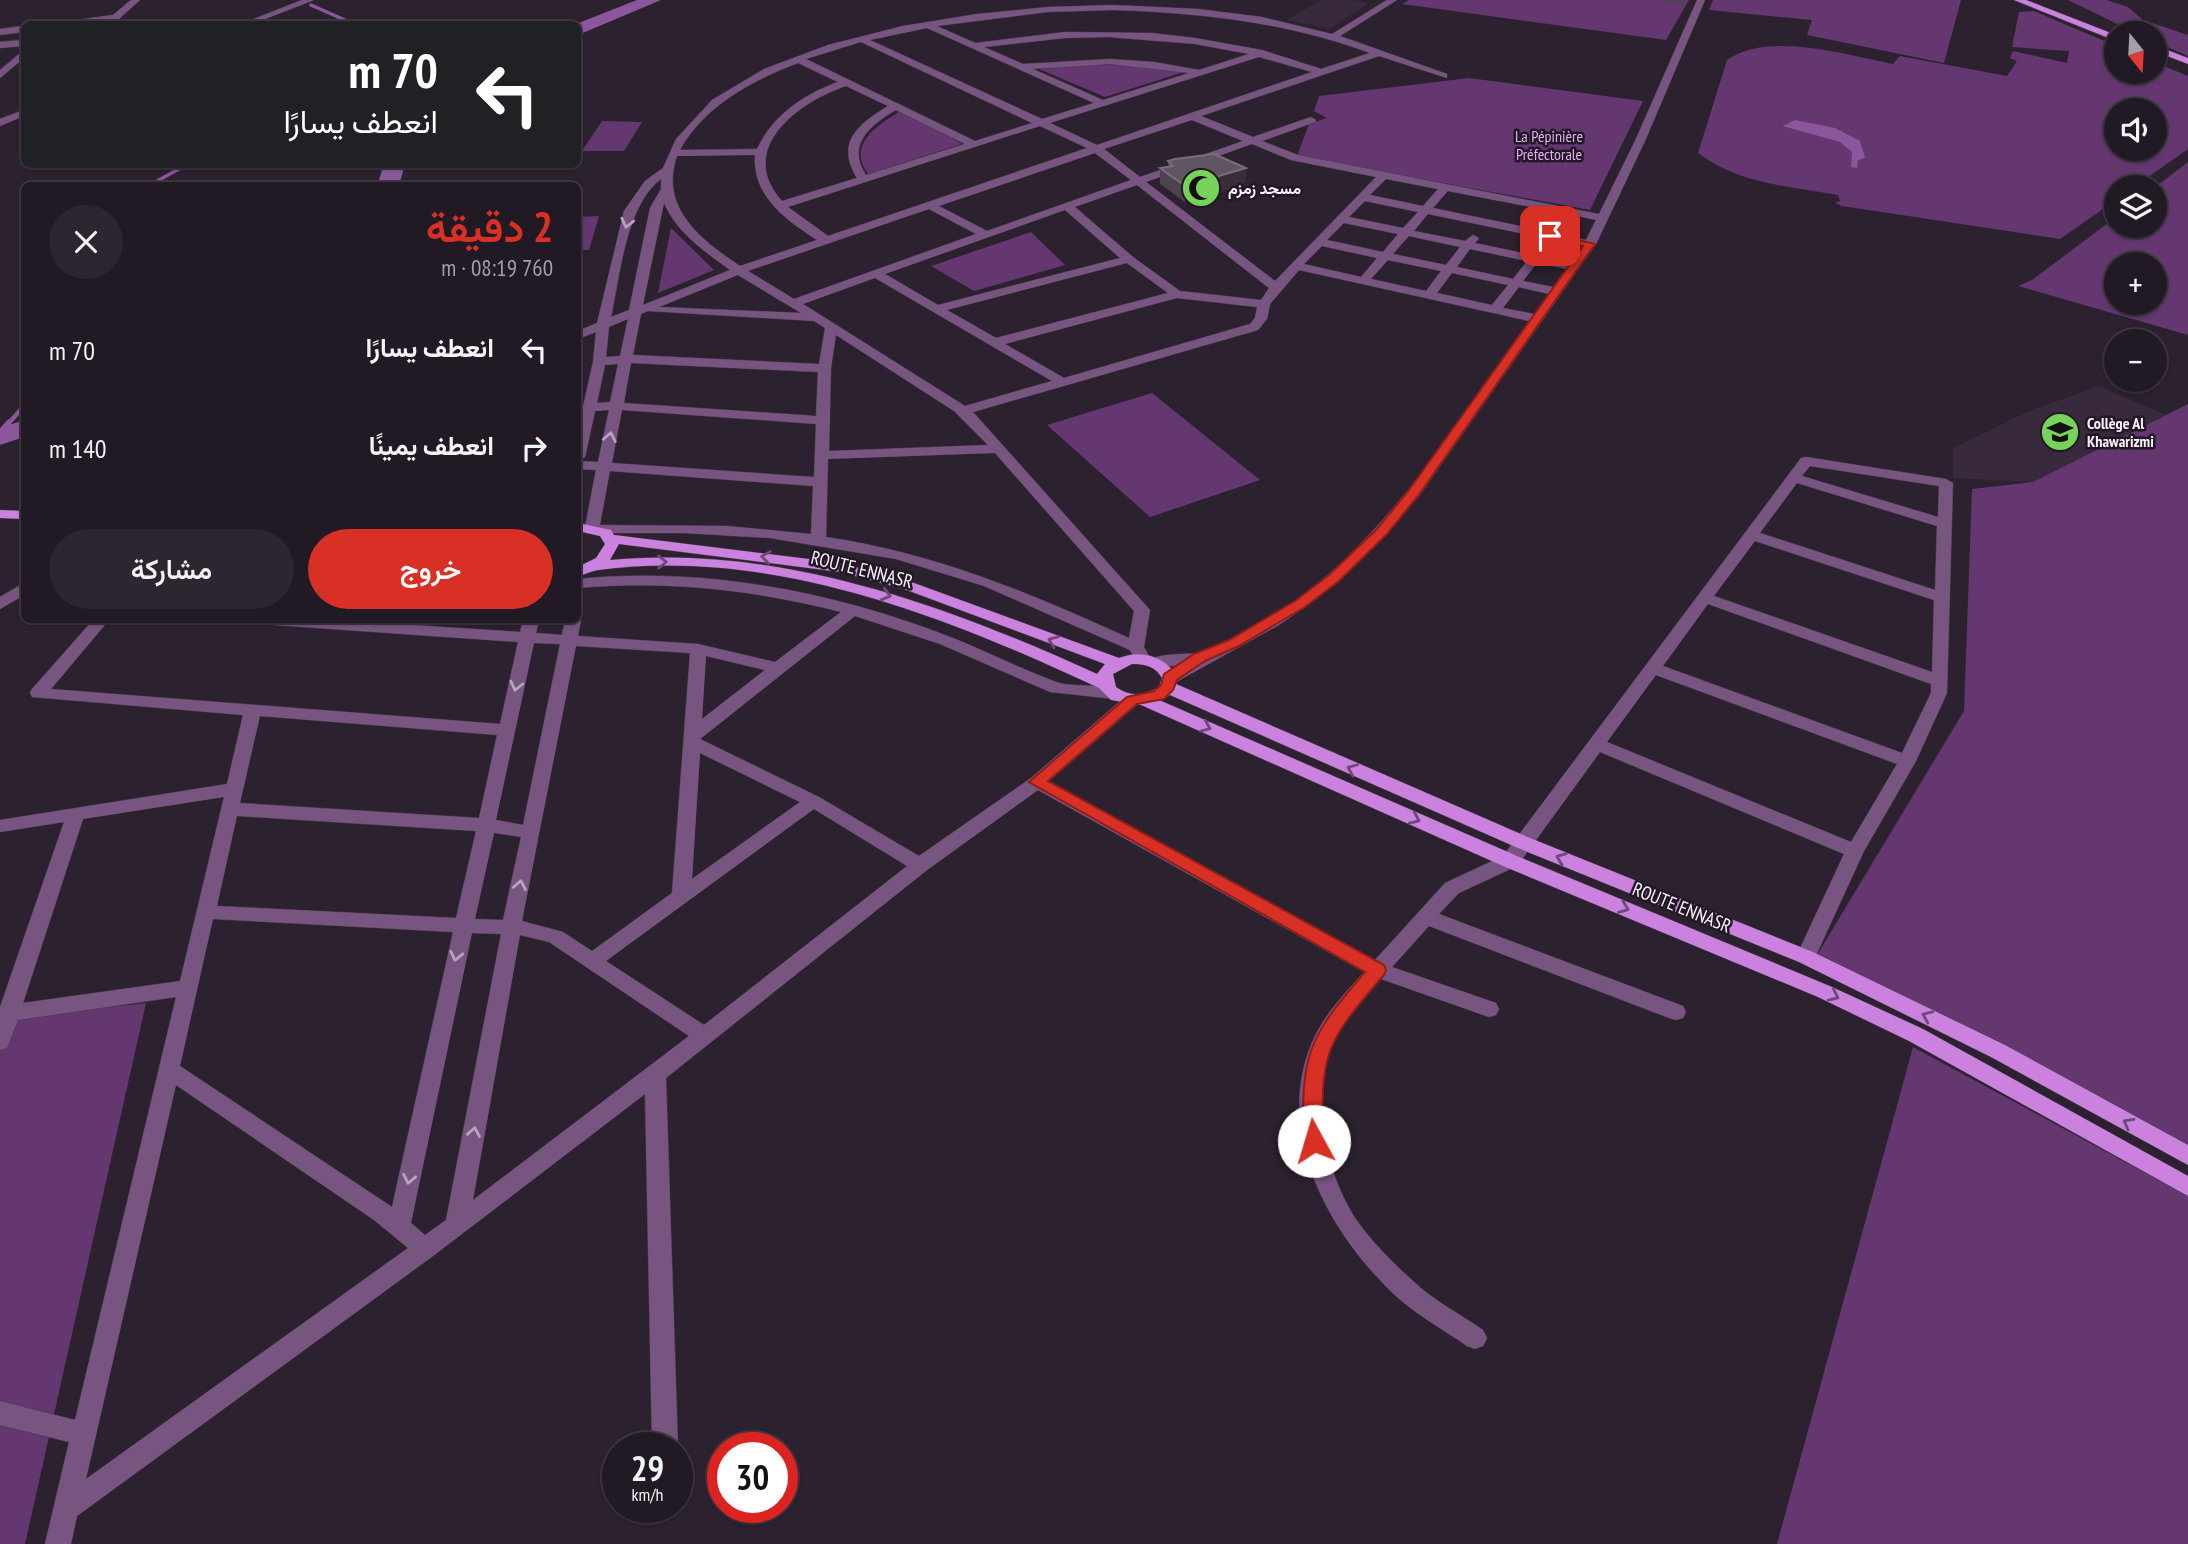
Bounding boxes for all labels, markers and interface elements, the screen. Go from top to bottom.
north arrow [2104,21,2166,84]
map controls [2104,21,2167,392]
text: 70 m [349,38,438,102]
icon: left [462,49,553,140]
button: sound [2104,98,2167,161]
text: انعطف يسارًا [283,100,438,142]
park label: La Pépinière Préfectorale [1515,126,1583,164]
mosque icon: مسجد زمزم [1180,167,1222,209]
button: layers [2104,175,2167,238]
place label: مسجد زمزم [1228,178,1302,199]
text: 2 دقيقة [426,199,553,254]
button: close [49,205,123,279]
pin [1520,206,1580,266]
one-way arrow [621,217,635,229]
icon: arrive [1531,217,1569,255]
button: + [2104,252,2167,315]
text: 760 m · 08:19 [441,253,553,282]
button: − [2104,329,2167,392]
text: انعطف يسارًا [366,331,494,364]
icon: left [515,331,553,369]
text: 70 m [49,334,95,367]
school or university icon: Collège Al Khawarizmi [2039,411,2081,453]
place label: Collège Al Khawarizmi [2087,413,2154,451]
text: انعطف يمينًا [369,429,494,462]
icon: right [515,429,553,467]
one-way arrow [602,431,617,443]
text: 140 m [49,432,107,465]
button: مشاركة [49,529,294,609]
button: خروج [308,529,553,609]
street label: ROUTE ENNASR [808,545,916,593]
one-way arrow [760,549,772,564]
one-way arrow [657,554,668,570]
one-way arrow [880,587,892,602]
one-way arrow [1048,635,1060,649]
one-way arrow [510,680,525,692]
one-way arrow [1199,719,1211,733]
one-way arrow [1347,763,1359,777]
one-way arrow [1407,811,1420,825]
one-way arrow [1556,852,1568,866]
street label: ROUTE ENNASR [1629,876,1735,938]
one-way arrow [511,879,526,891]
one-way arrow [1617,899,1629,913]
one-way arrow [450,950,464,962]
one-way arrow [1826,988,1839,1002]
one-way arrow [1922,1010,1935,1024]
position arrow [1277,1104,1351,1178]
one-way arrow [2123,1117,2136,1131]
one-way arrow [466,1126,481,1138]
one-way arrow [402,1173,417,1185]
speed limit sign: 30 [707,1432,798,1523]
text: 29 [631,1445,664,1491]
text: km/h [632,1483,663,1506]

